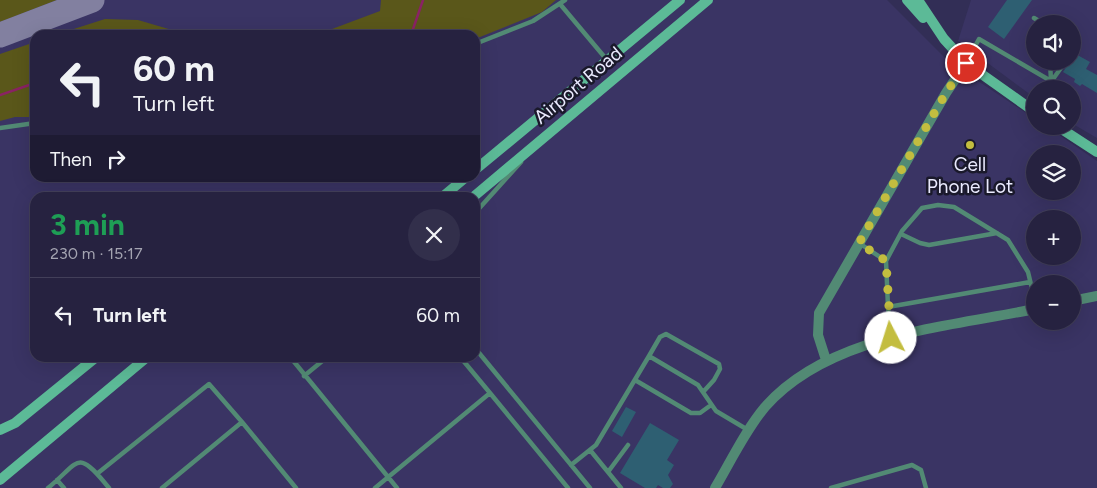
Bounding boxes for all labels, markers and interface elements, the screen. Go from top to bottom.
map controls [1026,15,1081,330]
button: sound [1026,15,1081,70]
street label: Airport Road [529,41,627,129]
pin [945,42,987,84]
text: 60 m [133,48,215,90]
icon: arrive [952,49,980,77]
icon: left [50,50,115,115]
button: search [1026,80,1081,135]
text: Turn left [133,90,215,117]
marker: Cell Phone Lot [964,139,976,151]
icon: right [102,145,130,173]
button: layers [1026,145,1081,200]
text: Then [50,148,92,171]
place label: Cell Phone Lot [927,153,1013,198]
text: 3 min [50,206,125,243]
button: close [408,209,460,261]
button: + [1026,210,1081,265]
text: 230 m · 15:17 [50,244,143,263]
button: − [1026,275,1081,330]
icon: left [50,301,78,329]
text: Turn left [93,304,167,327]
text: 60 m [416,304,460,327]
position arrow [864,311,916,363]

